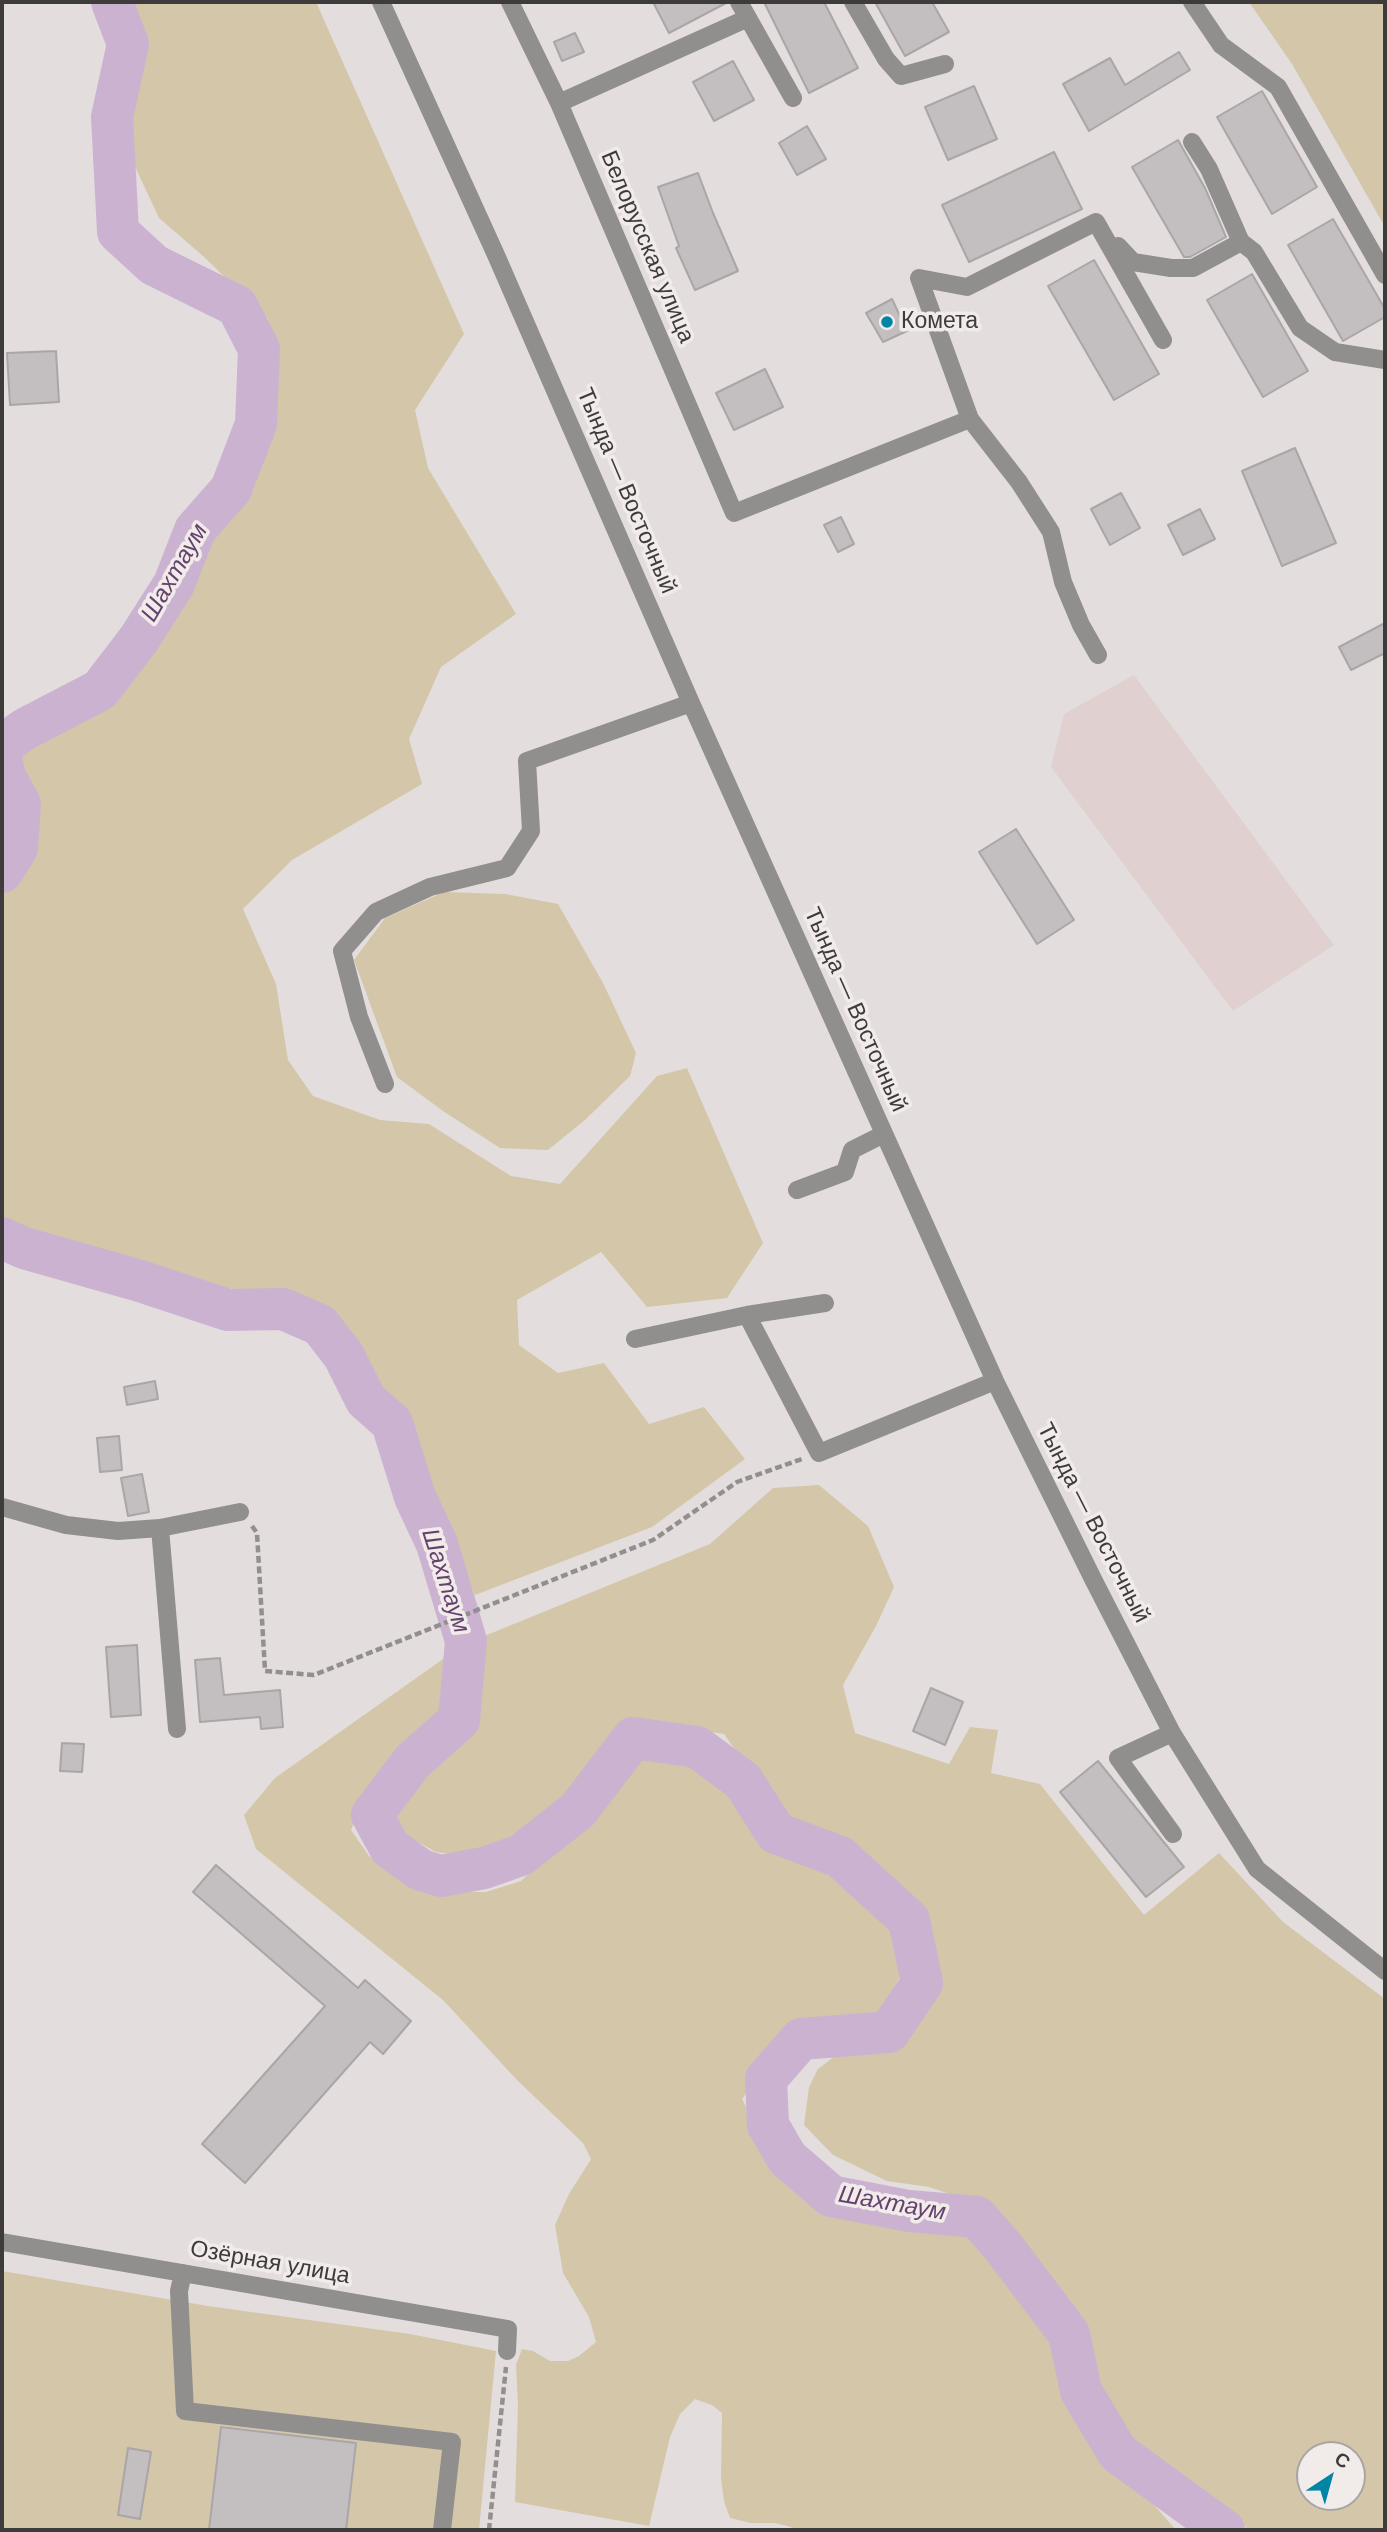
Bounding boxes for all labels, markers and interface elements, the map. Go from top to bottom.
street label: Белорусская улица [594,147,700,347]
place label: Комета [901,308,978,336]
marker: Комета [879,314,895,330]
street label: Тында — Восточный [570,384,682,598]
water label: Шахтаум [135,519,215,627]
street label: Тында — Восточный [798,904,912,1116]
street label: Тында — Восточный [1031,1418,1155,1628]
water label: Шахтаум [415,1525,475,1637]
water label: Шахтаум [836,2180,948,2228]
street label: Озёрная улица [188,2235,352,2291]
north arrow [1296,2441,1366,2511]
text: С [1331,2448,1354,2473]

